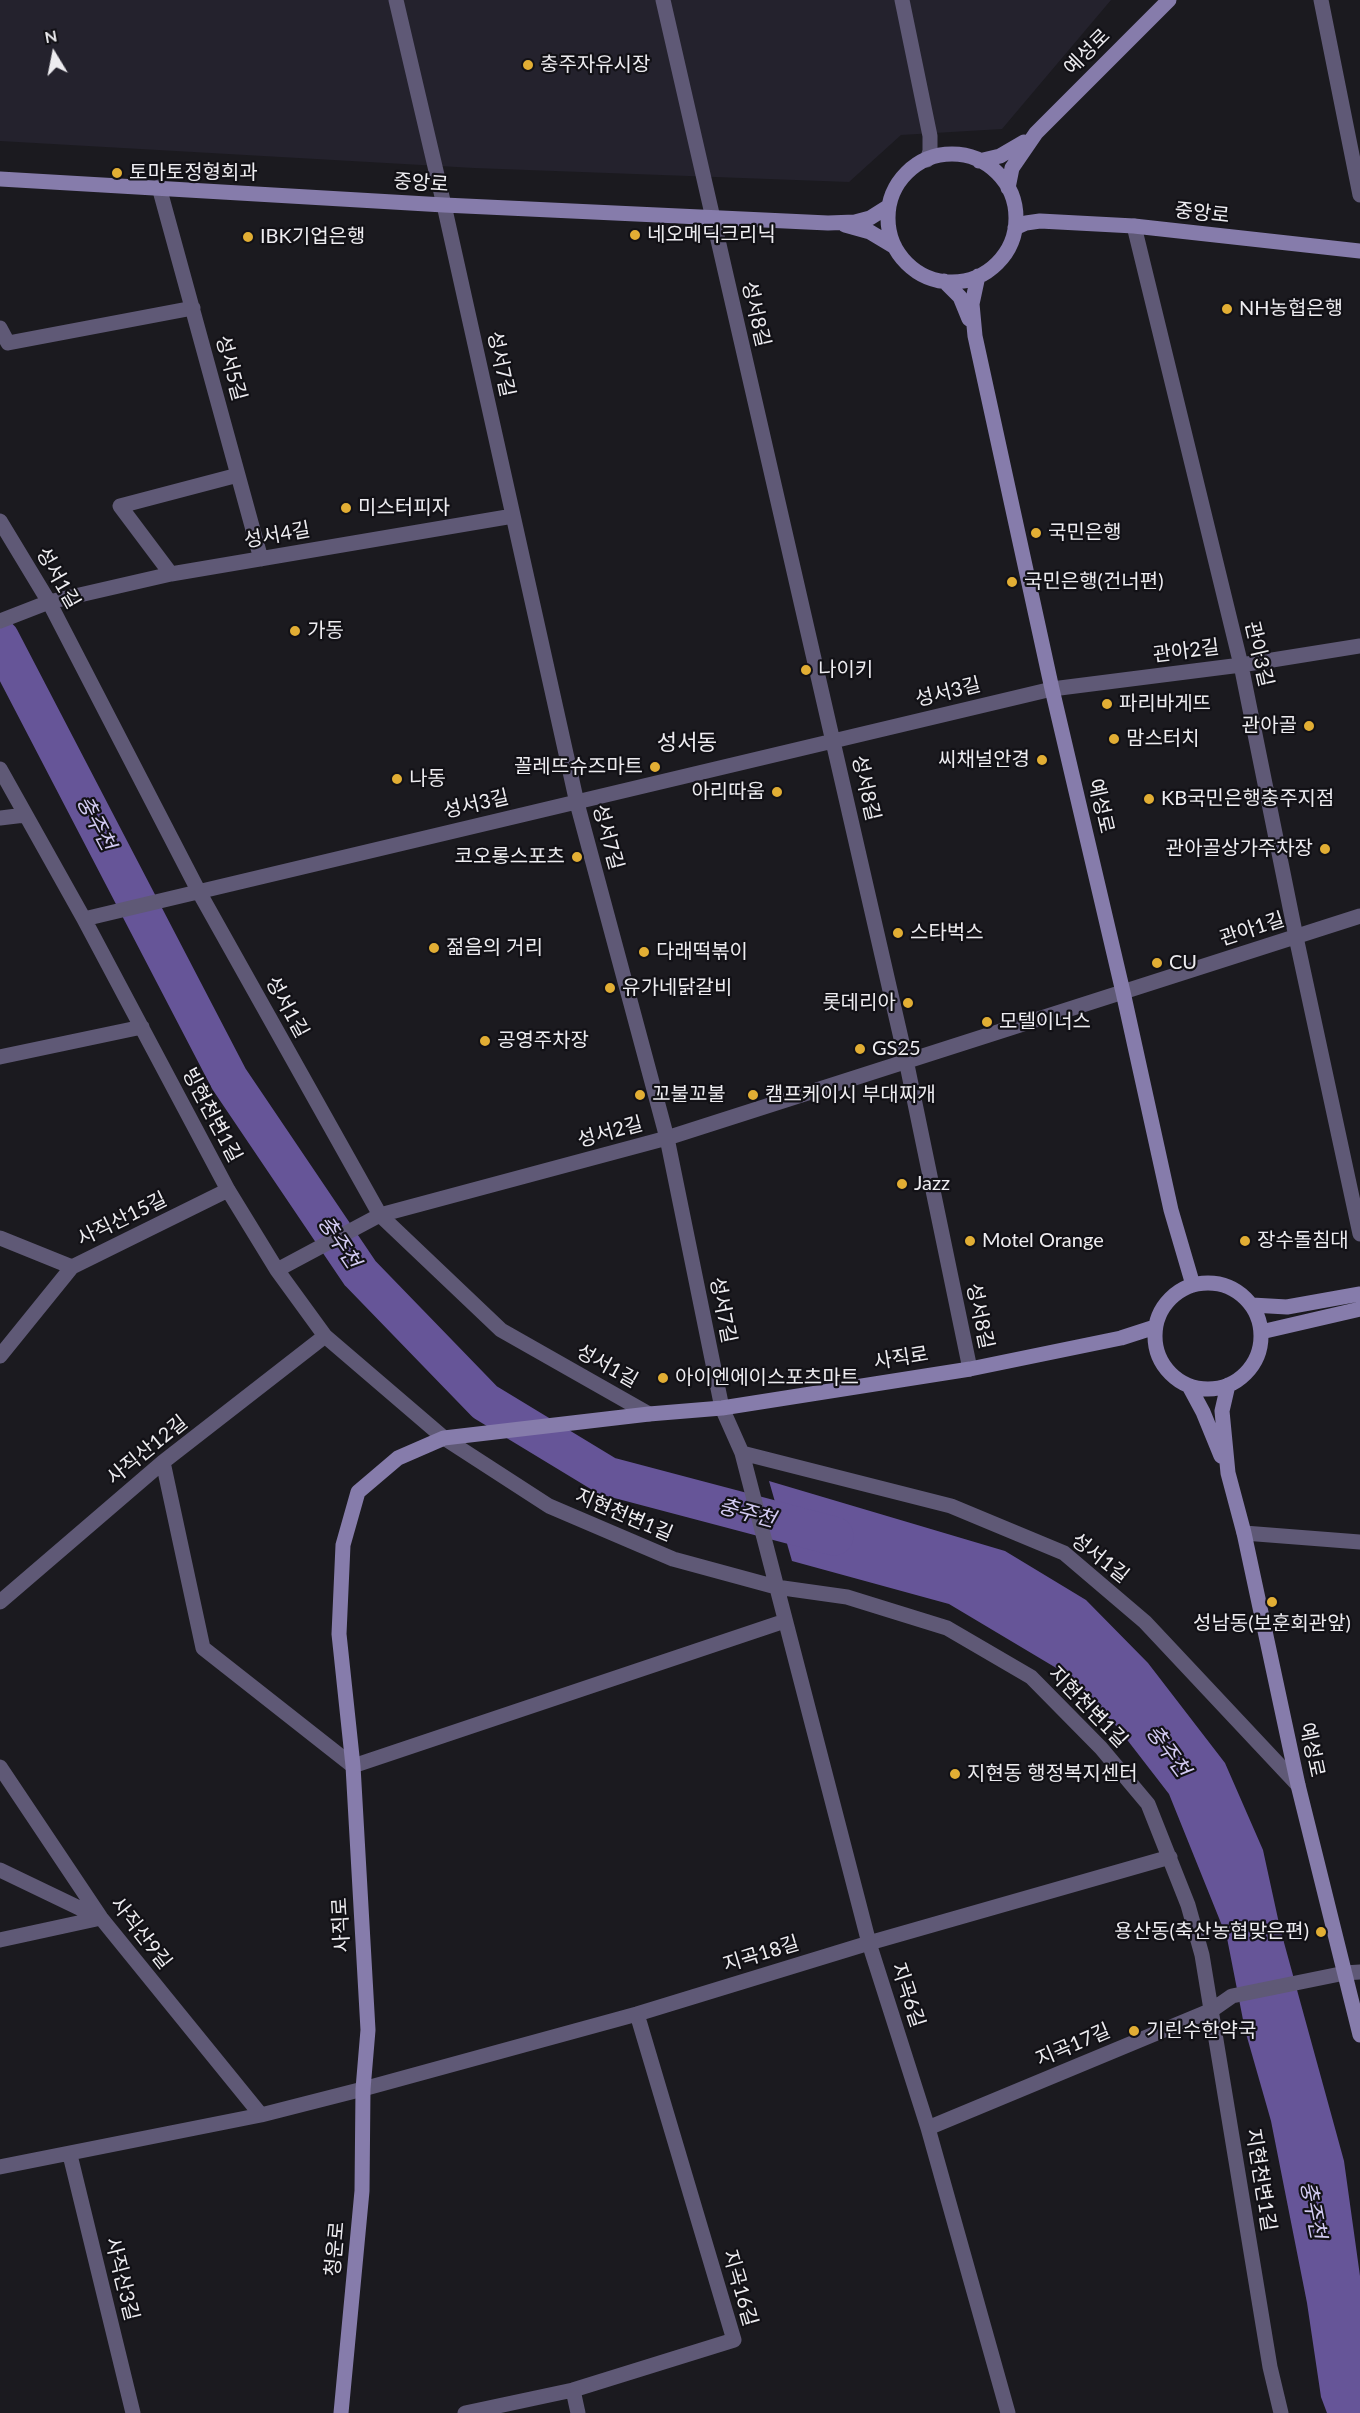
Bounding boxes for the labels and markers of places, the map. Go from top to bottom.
place label: 충주자유시장 [540,53,650,77]
marker: 충주자유시장 [521,58,535,72]
place label: 토마토정형회과 [129,161,258,185]
marker: 토마토정형회과 [110,166,124,180]
place label: 네오메딕크리닉 [647,223,776,247]
place label: IBK기업은행 [260,225,365,249]
marker: 네오메딕크리닉 [628,228,642,242]
marker: IBK기업은행 [241,230,255,244]
place label: NH농협은행 [1239,297,1343,321]
marker: NH농협은행 [1220,302,1234,316]
place label: 미스터피자 [358,496,450,520]
marker: 미스터피자 [339,501,353,515]
place label: 국민은행 [1048,521,1122,545]
marker: 국민은행 [1029,526,1043,540]
place label: 국민은행(건너편) [1024,570,1163,594]
marker: 국민은행(건너편) [1005,575,1019,589]
place label: 가동 [307,619,344,643]
marker: 가동 [288,624,302,638]
place label: 나이키 [818,658,873,682]
marker: 나이키 [799,663,813,677]
place label: 파리바게뜨 [1119,692,1211,716]
marker: 파리바게뜨 [1100,697,1114,711]
place label: 관아골 [1242,714,1297,738]
marker: 관아골 [1302,719,1316,733]
place label: 맘스터치 [1126,727,1200,751]
marker: 맘스터치 [1107,732,1121,746]
place label: 씨채널안경 [938,748,1030,772]
marker: 씨채널안경 [1035,753,1049,767]
place label: 꼴레뜨슈즈마트 [514,755,643,779]
marker: 꼴레뜨슈즈마트 [648,760,662,774]
place label: 나동 [409,767,446,791]
marker: 나동 [390,772,404,786]
place label: 아리따움 [691,780,765,804]
marker: 아리따움 [770,785,784,799]
place label: KB국민은행충주지점 [1161,787,1334,811]
marker: KB국민은행충주지점 [1142,792,1156,806]
place label: 관아골상가주차장 [1166,837,1313,861]
marker: 관아골상가주차장 [1318,842,1332,856]
place label: 코오롱스포츠 [455,845,565,869]
marker: 코오롱스포츠 [570,850,584,864]
place label: 스타벅스 [910,921,984,945]
marker: 스타벅스 [891,926,905,940]
place label: 젊음의 거리 [446,936,543,960]
place label: 다래떡볶이 [656,940,748,964]
marker: 젊음의 거리 [427,941,441,955]
marker: 다래떡볶이 [637,945,651,959]
place label: CU [1169,951,1197,975]
marker: CU [1150,956,1164,970]
place label: 유가네닭갈비 [622,976,732,1000]
marker: 유가네닭갈비 [603,981,617,995]
place label: 롯데리아 [822,991,896,1015]
marker: 롯데리아 [901,996,915,1010]
place label: 모텔이너스 [999,1010,1091,1034]
marker: 모텔이너스 [980,1015,994,1029]
place label: 공영주차장 [497,1029,589,1053]
marker: 공영주차장 [478,1034,492,1048]
place label: GS25 [872,1037,921,1061]
marker: GS25 [853,1042,867,1056]
place label: 꼬불꼬불 [652,1083,726,1107]
place label: 캠프케이시 부대찌개 [765,1083,936,1107]
marker: 꼬불꼬불 [633,1088,647,1102]
marker: 캠프케이시 부대찌개 [746,1088,760,1102]
place label: Jazz [914,1172,950,1196]
marker: Jazz [895,1177,909,1191]
place label: Motel Orange [982,1229,1104,1253]
place label: 장수돌침대 [1257,1229,1349,1253]
marker: Motel Orange [963,1234,977,1248]
marker: 장수돌침대 [1238,1234,1252,1248]
place label: 아이엔에이스포츠마트 [675,1366,859,1390]
marker: 아이엔에이스포츠마트 [656,1371,670,1385]
marker: 성남동(보훈회관앞) [1265,1595,1279,1609]
place label: 성남동(보훈회관앞) [1193,1612,1351,1636]
place label: 지현동 행정복지센터 [967,1762,1138,1786]
marker: 지현동 행정복지센터 [948,1767,962,1781]
place label: 용산동(축산농협맞은편) [1114,1920,1309,1944]
marker: 용산동(축산농협맞은편) [1314,1925,1328,1939]
place label: 기린수한약국 [1146,2019,1256,2043]
marker: 기린수한약국 [1127,2024,1141,2038]

